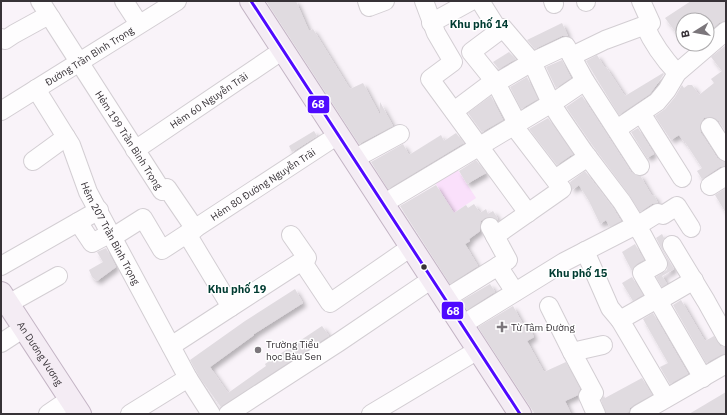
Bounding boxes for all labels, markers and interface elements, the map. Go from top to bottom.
north arrow [675,12,715,52]
district label: Khu phố 14 [450,16,509,31]
street label: Đường Trần Bình Trọng [43,23,136,88]
text: B [678,29,693,39]
street label: Hẻm 60 Nguyễn Trãi [167,69,250,131]
street label: Hẻm 199 Trần Bình Trọng [93,88,166,192]
line badge: 68 [307,95,330,114]
text: 68 [311,97,325,111]
street label: Hẻm 80 Đường Nguyễn Trãi [208,145,318,223]
street label: Hẻm 207 Trần Bình Trọng [78,180,143,288]
unlabelled marker [419,262,429,272]
district label: Khu phố 15 [549,265,608,280]
district label: Khu phố 19 [208,281,267,296]
line badge: 68 [441,301,464,320]
text: 68 [446,304,460,318]
street label: An Dương Vương [15,319,66,388]
marker: Từ Tâm Đường [496,321,508,333]
place label: Từ Tâm Đường [511,321,575,334]
place label: Trường Tiểu học Bàu Sen [266,338,322,363]
marker: Trường Tiểu học Bàu Sen [253,345,263,355]

